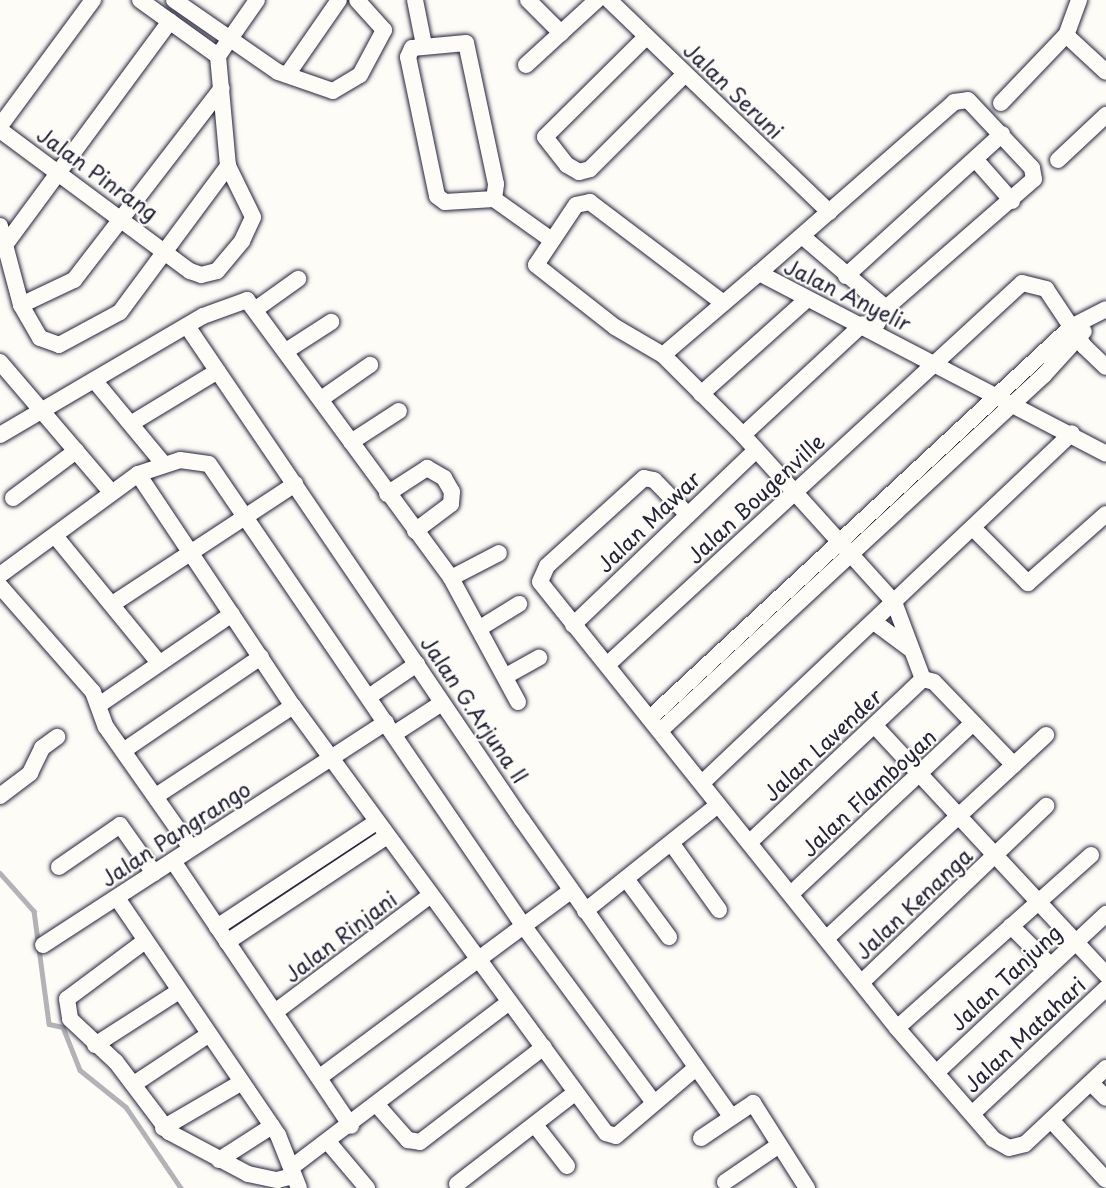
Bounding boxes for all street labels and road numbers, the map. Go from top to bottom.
street label: Jalan Seruni [679,36,789,144]
street label: Jalan Pinrang [33,121,163,225]
street label: Jalan Anyelir [781,252,915,336]
street label: Jalan Bougenville [681,428,829,568]
street label: Jalan Mawar [591,465,705,577]
street label: Jalan G.Arjuna ll [416,630,534,788]
street label: Jalan Lavender [758,683,886,805]
street label: Jalan Flamboyan [795,723,941,861]
street label: Jalan Pangrango [95,775,255,891]
street label: Jalan Kenanga [849,842,977,964]
street label: Jalan Rinjani [279,885,401,987]
street label: Jalan Tanjung [944,919,1066,1035]
street label: Jalan Matahari [958,971,1090,1097]

